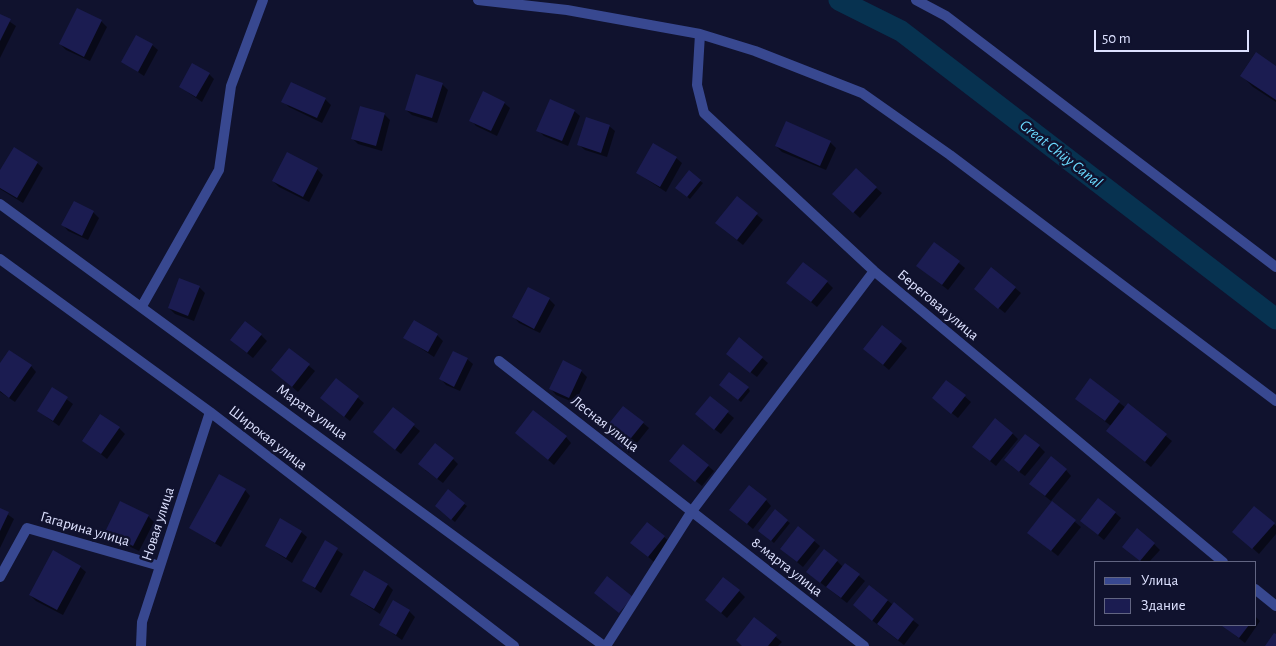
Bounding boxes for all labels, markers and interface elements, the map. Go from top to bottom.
scale bar [1096,20,1251,52]
text: 50 m [1102,31,1131,46]
water label: Great Chüy Canal [1016,116,1106,192]
street label: Береговая улица [894,266,982,344]
street label: Марата улица [273,380,351,444]
street label: Лесная улица [567,392,643,456]
street label: Широкая улица [225,402,311,474]
street label: Новая улица [138,485,178,563]
street label: Гагарина улица [38,508,132,550]
street label: 8-марта улица [748,534,826,600]
legend [1094,561,1256,626]
text: Улица [1141,573,1178,588]
text: Здание [1141,598,1186,613]

